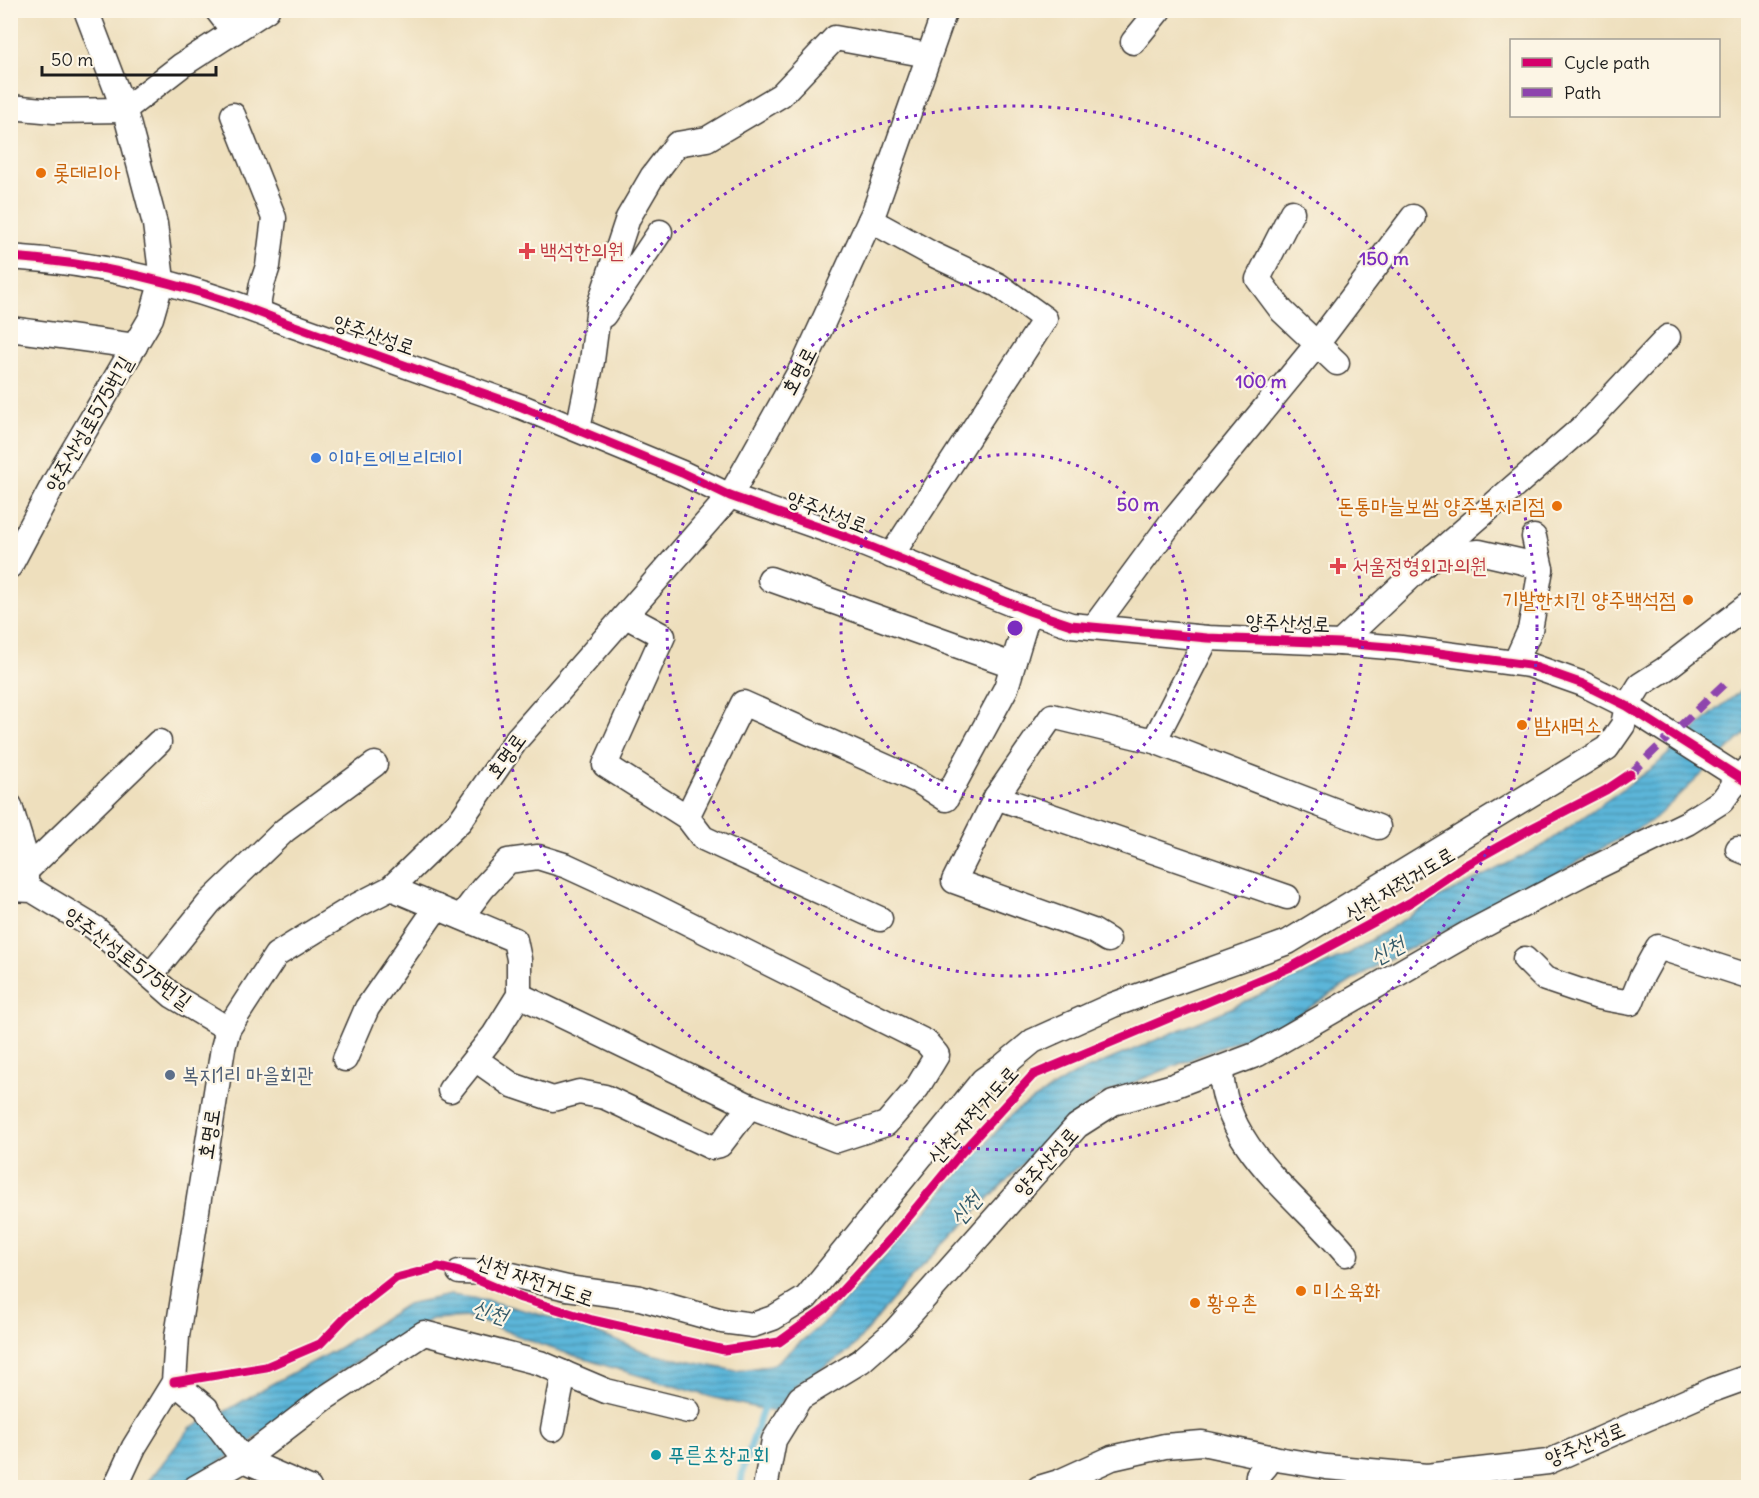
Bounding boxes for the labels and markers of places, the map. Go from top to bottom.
place label: 롯데리아 [53,159,121,186]
marker: 롯데리아 [34,166,48,180]
place label: 백석한의원 [540,237,625,264]
marker: 백석한의원 [518,242,536,260]
place label: 이마트에브리데이 [328,444,463,471]
marker: 이마트에브리데이 [309,451,323,465]
place label: 돈통마늘보쌈 양주복지리점 [1337,492,1545,519]
marker: 돈통마늘보쌈 양주복지리점 [1550,499,1564,513]
place label: 서울정형외과의원 [1352,552,1487,579]
marker: 서울정형외과의원 [1329,557,1347,575]
place label: 기발한치킨 양주백석점 [1502,586,1676,613]
marker: 기발한치킨 양주백석점 [1681,593,1695,607]
centre of rings [1005,618,1025,638]
place label: 밤새먹소 [1534,711,1602,738]
marker: 밤새먹소 [1515,718,1529,732]
place label: 복지1리 마을회관 [182,1061,314,1088]
marker: 복지1리 마을회관 [163,1068,177,1082]
place label: 미소육화 [1313,1277,1381,1304]
marker: 미소육화 [1294,1284,1308,1298]
place label: 황우촌 [1207,1289,1258,1316]
marker: 황우촌 [1188,1296,1202,1310]
place label: 푸른초창교회 [668,1441,769,1468]
marker: 푸른초창교회 [649,1448,663,1462]

